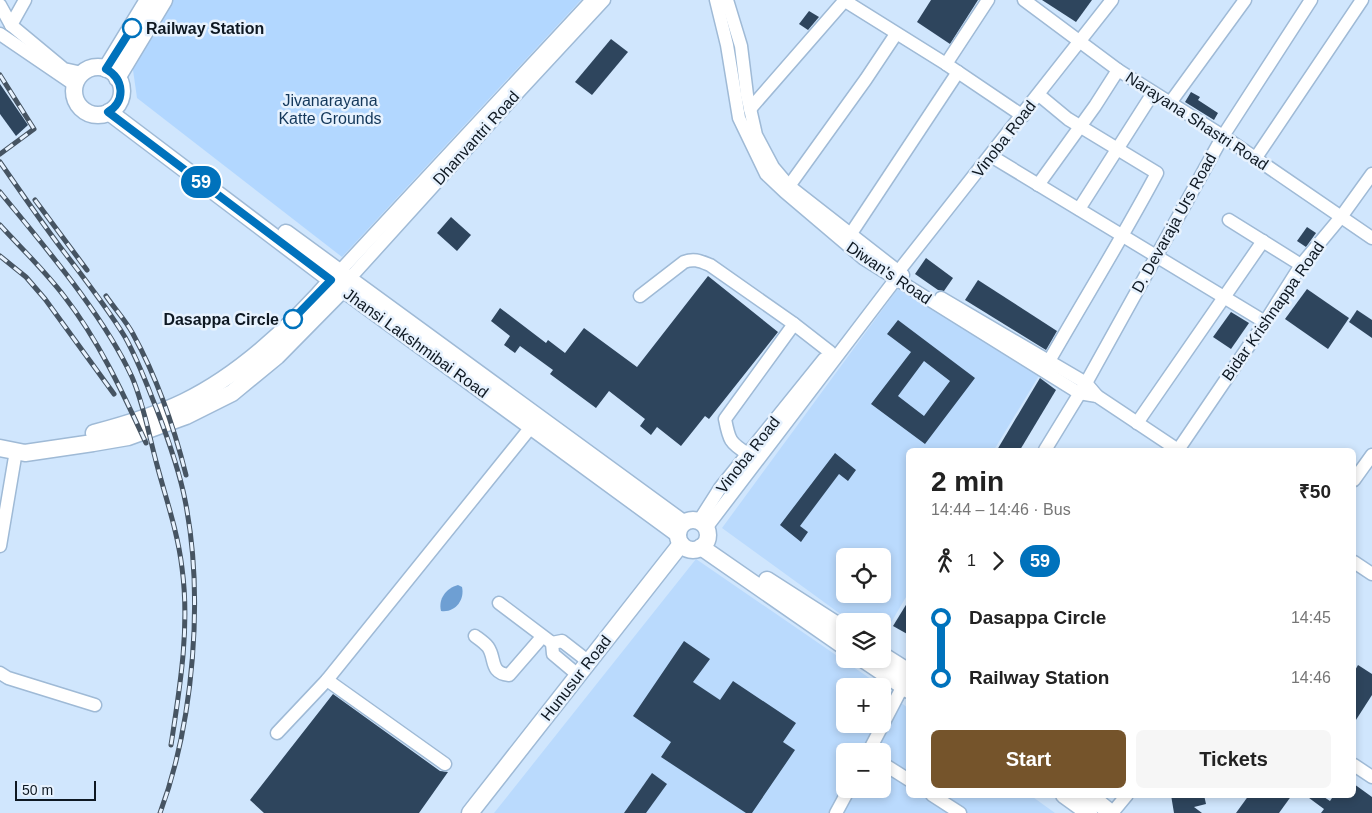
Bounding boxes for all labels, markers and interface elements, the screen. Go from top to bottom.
marker: Railway Station [122,18,142,38]
place label: Railway Station [146,20,264,37]
street label: Narayana Shastri Road [1123,69,1271,173]
street label: Dhanvantri Road [430,88,522,188]
park label: Jivanarayana Katte Grounds [278,92,382,127]
street label: Vinoba Road [969,97,1039,181]
street label: D. Devaraja Urs Road [1129,150,1219,296]
line badge: 59 [178,166,224,198]
text: 59 [191,172,211,192]
street label: Diwan's Road [844,238,934,308]
street label: Bidar Krishnappa Road [1219,238,1327,384]
street label: Jhansi Lakshmibai Road [340,285,492,401]
marker: Dasappa Circle [283,309,303,329]
place label: Dasappa Circle [163,311,279,328]
street label: Vinoba Road [713,413,783,497]
text: 2 min [931,466,1004,497]
text: ₹50 [1299,481,1331,502]
text: 14:44 – 14:46 · Bus [931,501,1071,518]
icon: walk [931,547,959,575]
icon: forward [984,547,1012,575]
map controls [836,548,891,798]
button: locate [836,548,891,603]
text: 59 [1030,551,1050,571]
text: 1 [967,552,976,569]
text: Dasappa Circle [969,607,1106,628]
text: 14:45 [1291,609,1331,626]
button: layers [836,613,891,668]
street label: Hunusur Road [538,632,614,724]
text: Railway Station [969,667,1109,688]
text: 14:46 [1291,669,1331,686]
button: + [836,678,891,733]
button: Start [931,730,1126,788]
button: Tickets [1136,730,1331,788]
button: − [836,743,891,798]
scale bar [15,778,96,801]
text: 50 m [22,782,53,798]

